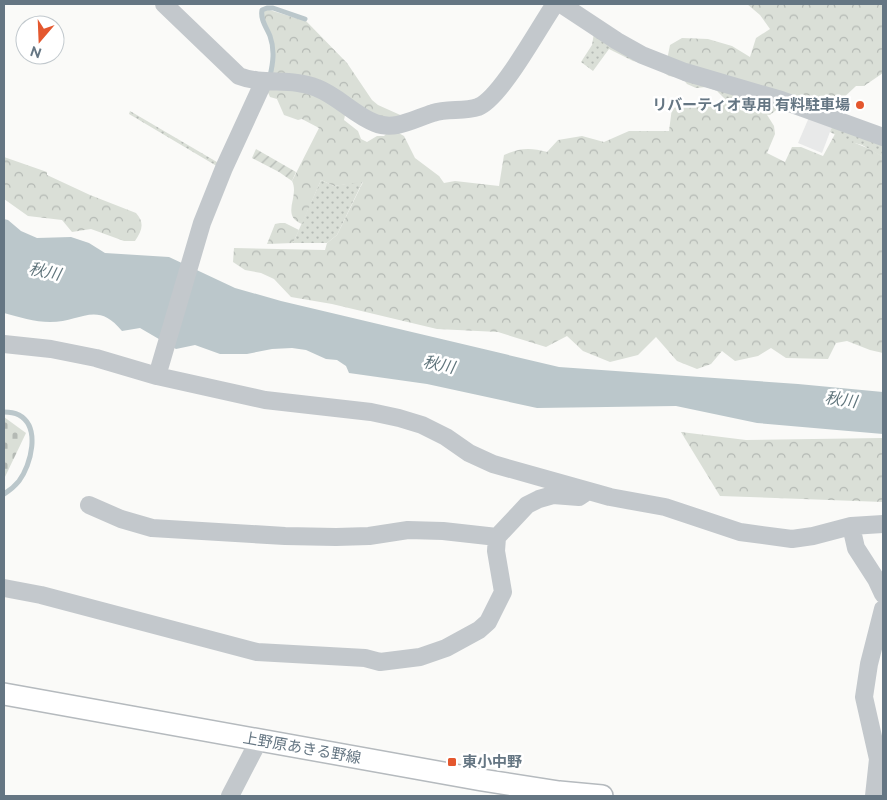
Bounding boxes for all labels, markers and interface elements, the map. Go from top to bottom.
north arrow [15,15,65,65]
text: N [28,43,43,62]
place label: リバーティオ専用 有料駐車場 [652,96,850,114]
marker: リバーティオ専用 有料駐車場 [854,99,866,111]
water label: 秋川 [27,259,64,285]
water label: 秋川 [421,352,458,377]
water label: 秋川 [824,388,860,411]
street label: 上野原あきる野線 [241,729,363,767]
place label: 東小中野 [462,753,522,771]
marker: 東小中野 [446,756,458,768]

